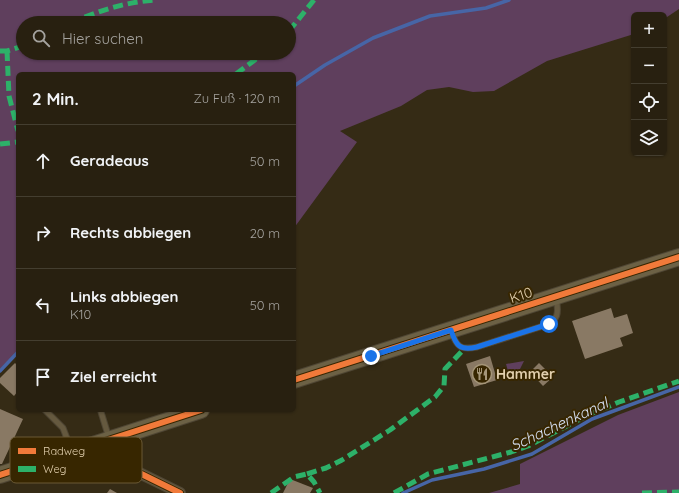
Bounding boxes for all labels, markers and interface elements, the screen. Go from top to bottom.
map controls [631,12,667,156]
button: + [631,12,667,48]
search box [16,16,296,60]
icon: search [30,27,52,49]
text: Hier suchen [62,29,143,48]
button: − [631,48,667,84]
button: locate [631,84,667,120]
text: 2 Min. [32,88,79,109]
text: Zu Fuß · 120 m [194,90,280,106]
button: layers [631,120,667,156]
icon: ahead [32,150,54,172]
text: Geradeaus [70,151,149,170]
text: 50 m [250,153,280,169]
icon: right [32,222,54,244]
text: Rechts abbiegen [70,223,191,242]
text: 20 m [250,225,280,241]
street label: K10 [507,283,535,307]
text: Links abbiegen [70,287,178,306]
icon: left [32,294,54,316]
text: 50 m [250,297,280,313]
text: K10 [70,306,91,322]
route start [540,315,558,333]
route end [362,347,380,365]
restaurant icon: Hammer [471,363,493,385]
place label: Hammer [496,365,555,383]
icon: arrive [32,366,54,388]
text: Ziel erreicht [70,367,157,386]
water label: Schachenkanal [507,392,612,455]
legend [10,437,142,483]
text: Radweg [43,444,85,458]
text: Weg [43,462,67,476]

